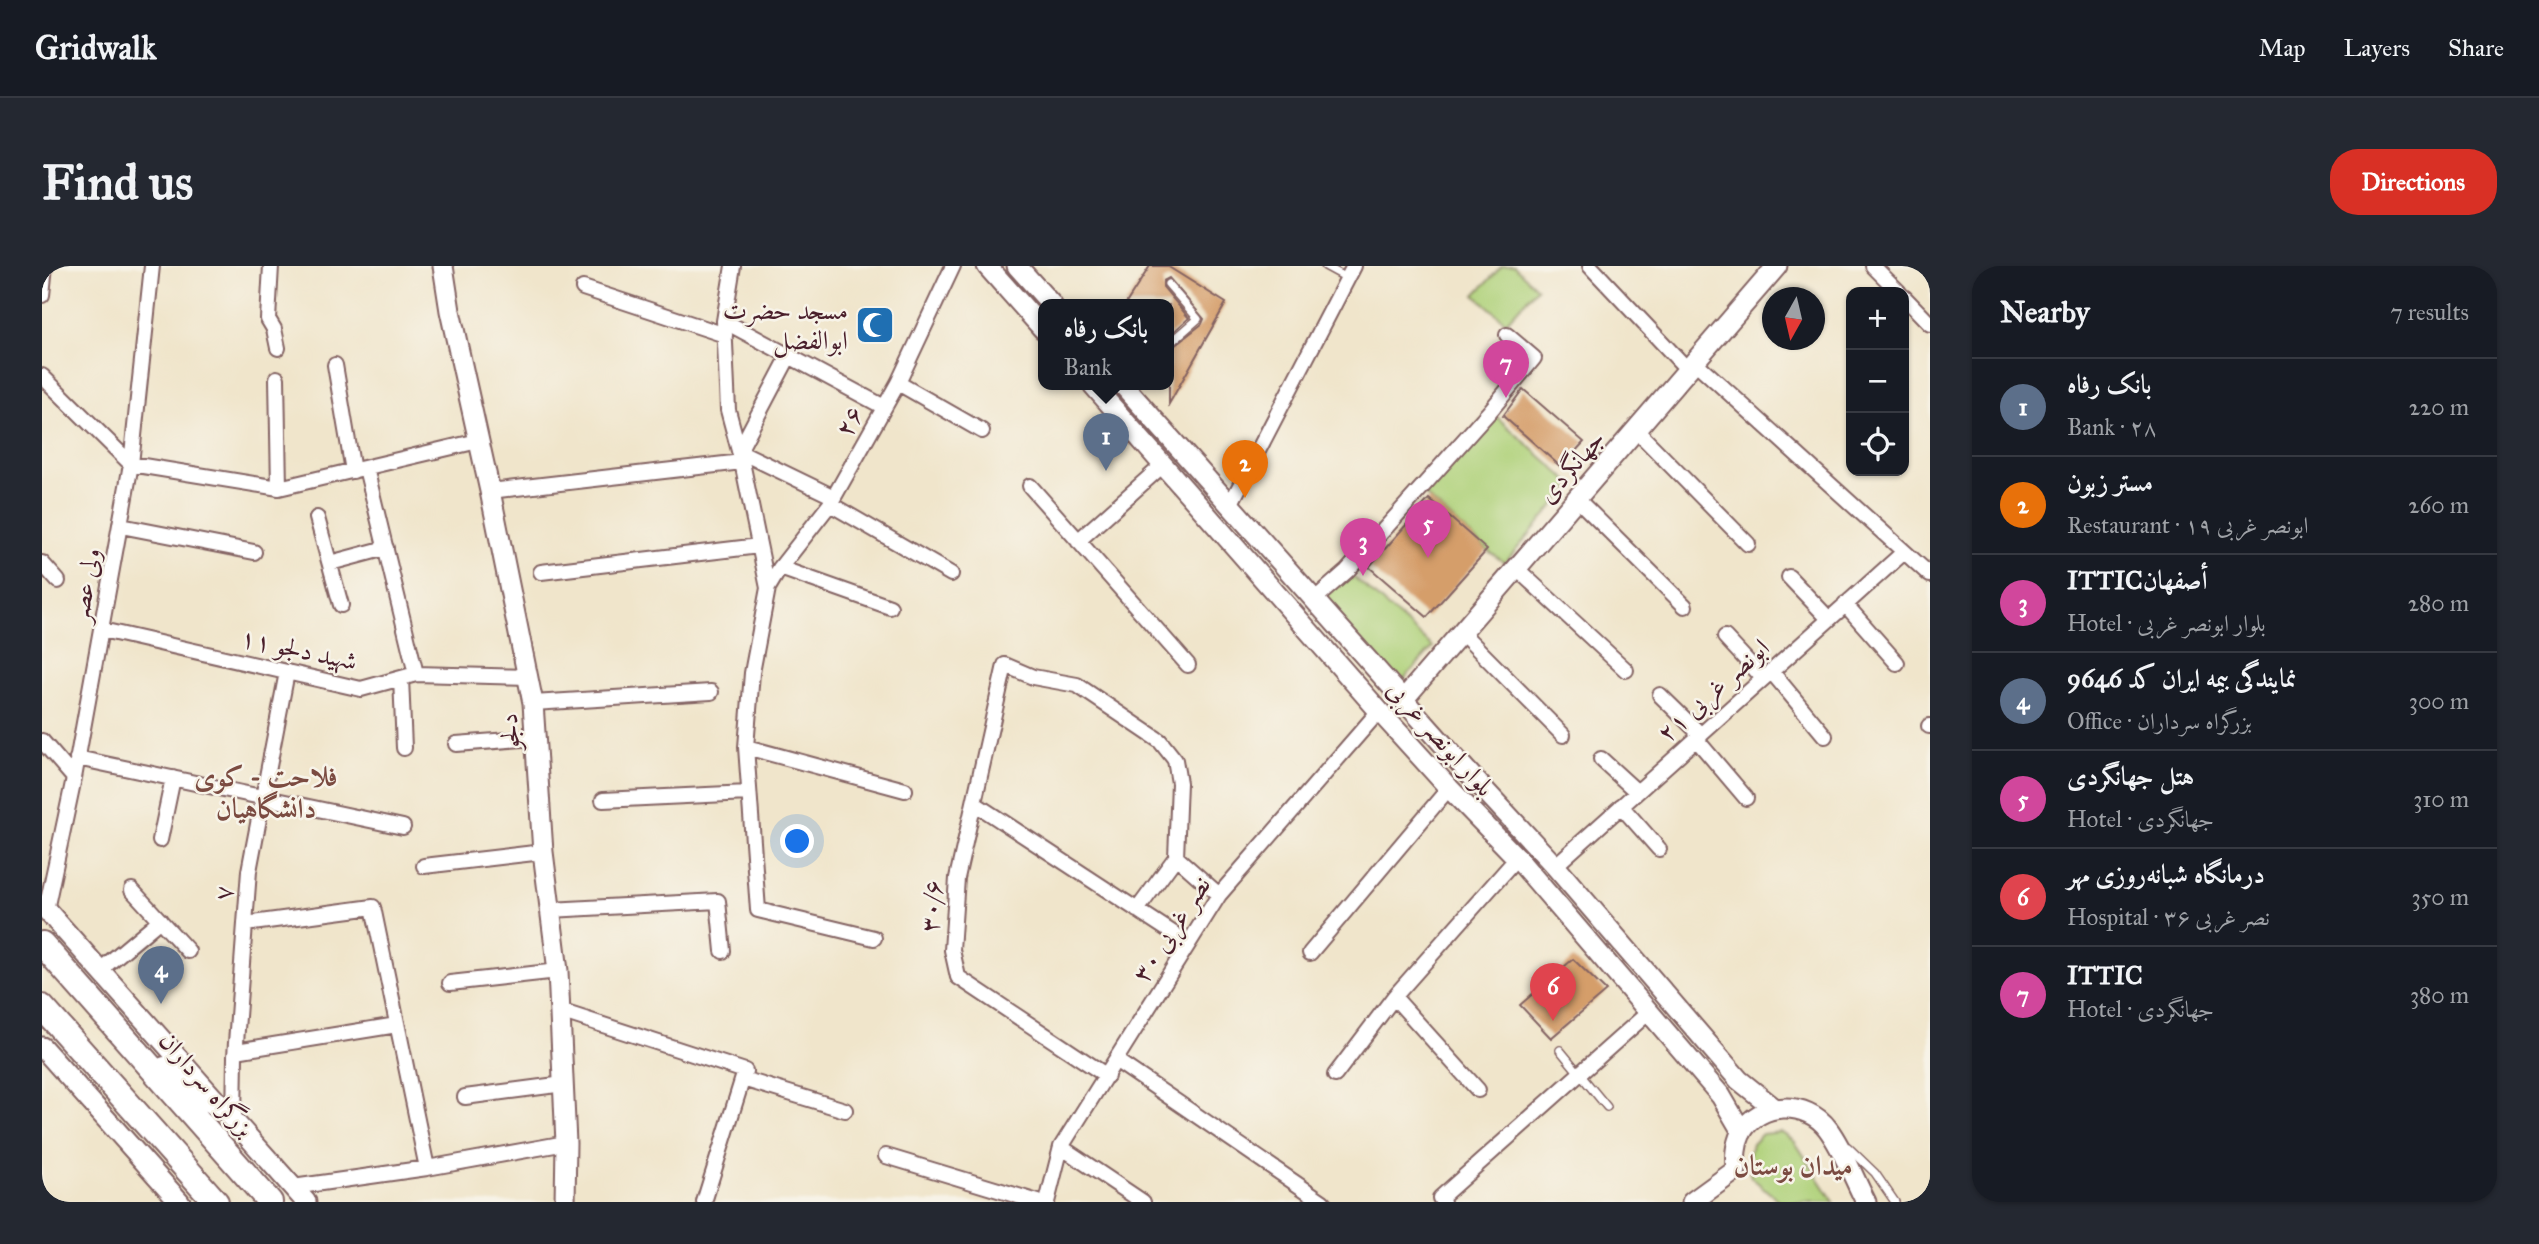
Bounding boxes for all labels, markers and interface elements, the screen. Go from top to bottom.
text: Gridwalk [35,28,157,68]
text: Map [2259,33,2306,63]
text: Layers [2344,33,2410,63]
text: Share [2448,33,2504,63]
button: Directions [2330,149,2497,215]
text: Find us [42,153,193,212]
north arrow [1762,287,1825,350]
map controls [1846,287,1909,476]
button: + [1846,287,1909,350]
place label: مسجد حضرت ابوالفضل [723,294,848,358]
text: Nearby [2000,294,2090,330]
text: 7 results [2390,298,2469,326]
popup [1038,299,1174,390]
mosque icon: مسجد حضرت ابوالفضل [854,304,896,346]
text: بانک رفاه [1064,312,1148,344]
pin: 7 [1483,340,1529,398]
button: − [1846,350,1909,413]
text: Bank [1064,353,1112,381]
text: بانک رفاه [2067,368,2151,400]
text: 1 [2018,393,2028,421]
text: 220 m [2409,393,2469,421]
street label: ۲۶ [828,400,870,442]
pin: 1 [1083,413,1129,471]
button: locate [1846,413,1909,476]
text: Bank · ۲۸ [2067,413,2157,441]
street label: جهانگردی [1530,423,1612,509]
pin: 2 [1222,440,1268,498]
text: مستر زبون [2067,466,2153,498]
text: 2 [2017,491,2029,519]
text: 260 m [2408,491,2469,519]
pin: 5 [1405,500,1451,558]
text: Restaurant · ابونصر غربی ۱۹ [2067,511,2309,539]
pin: 3 [1340,518,1386,576]
street label: ولی عصر [62,545,108,628]
text: ITTICأصفهان [2067,564,2208,596]
text: 3 [2018,589,2028,617]
text: 280 m [2408,589,2469,617]
text: Hotel · بلوار ابونصر غربی [2067,609,2266,637]
street label: شهید دلجو ۱۱ [238,621,360,678]
street label: ابونصر غربی ۲۱ [1650,631,1778,751]
text: نمایندگی بیمه ایران کد 9646 [2067,662,2297,694]
street label: بلوار ابونصر غربی [1378,673,1501,805]
text: 4 [2017,687,2029,715]
text: 300 m [2409,687,2469,715]
text: Office · بزرگراه سرداران [2067,707,2251,735]
street label: دلجو [492,712,527,755]
district label: فلاحت - کوی دانشگاهیان [194,759,338,826]
text: هتل جهانگردی [2067,760,2194,792]
text: 5 [2018,785,2028,813]
text: 310 m [2413,785,2469,813]
text: Hotel · جهانگردی [2067,805,2214,833]
your location [780,824,814,858]
text: درمانگاه شبانه‌روزی مهر [2067,858,2265,890]
street label: نصر غربی ۳۰ [1125,870,1220,990]
street label: ۳۰/۶ [913,878,949,934]
text: 6 [2017,883,2029,911]
text: 350 m [2411,883,2469,911]
street label: ۷ [207,884,239,902]
text: Hospital · نصر غربی ۳۶ [2067,903,2270,931]
pin: 4 [138,946,184,1004]
text: ITTIC [2067,959,2143,991]
pin: 6 [1530,963,1576,1021]
text: 7 [2017,981,2029,1009]
text: 380 m [2410,981,2469,1009]
text: Hotel · جهانگردی [2067,995,2214,1023]
street label: بزرگراه سرداران [152,1024,263,1144]
district label: میدان بوستان [1733,1148,1853,1183]

